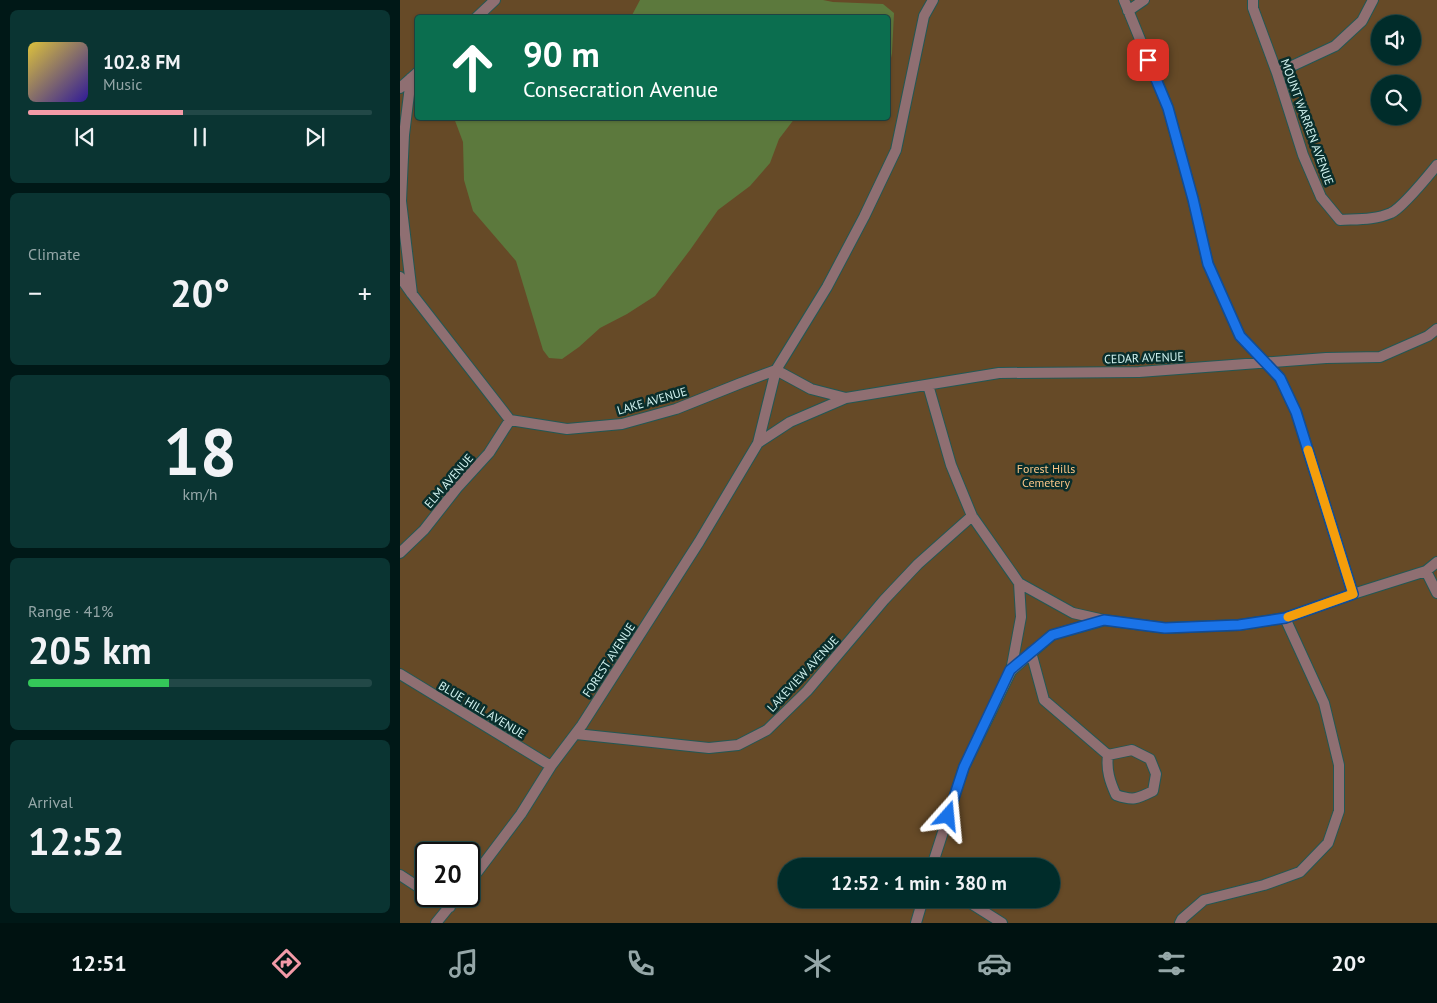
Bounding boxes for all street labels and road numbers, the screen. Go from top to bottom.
street label: MOUNT WARREN AVENUE [1278,57,1337,187]
street label: CEDAR AVENUE [1104,349,1184,366]
street label: LAKE AVENUE [615,383,689,418]
street label: ELM AVENUE [421,450,476,511]
street label: FOREST AVENUE [579,620,638,700]
street label: LAKEVIEW AVENUE [764,633,842,715]
street label: BLUE HILL AVENUE [436,678,529,741]

